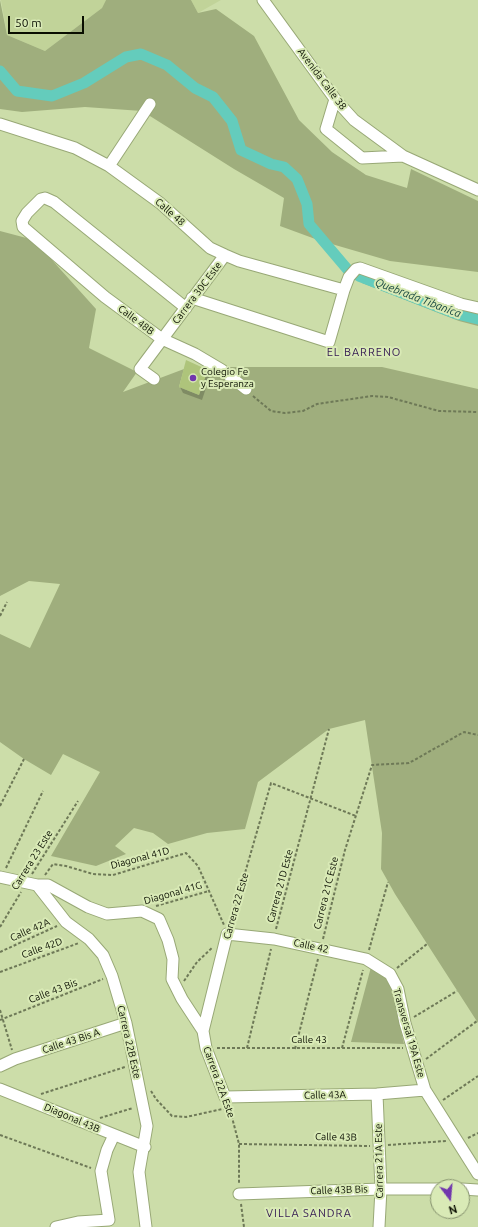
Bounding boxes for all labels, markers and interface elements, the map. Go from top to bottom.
scale bar [10,8,86,34]
text: 50 m [15,16,42,29]
street label: Avenida Calle 38 [295,46,349,112]
street label: Calle 48 [153,196,187,228]
street label: Carrera 30C Este [170,260,224,326]
water label: Quebrada Tibaníca [373,276,463,320]
street label: Calle 48B [116,303,156,337]
district label: EL BARRENO [327,345,401,359]
place label: Colegio Fe y Esperanza [201,366,254,390]
marker: Colegio Fe y Esperanza [188,373,198,383]
street label: Carrera 23 Este [9,828,55,892]
street label: Diagonal 41D [109,844,171,872]
street label: Carrera 21D Este [264,848,296,924]
street label: Carrera 21C Este [311,855,341,931]
street label: Carrera 22 Este [221,871,251,941]
street label: Diagonal 41G [143,879,203,907]
street label: Calle 42A [8,916,52,944]
street label: Calle 42D [20,935,64,961]
street label: Calle 42 [292,936,330,956]
street label: Calle 43 Bis [27,976,79,1006]
street label: Transversal 19A Este [391,987,427,1079]
street label: Carrera 22B Este [115,1004,143,1080]
street label: Calle 43 Bis A [41,1026,101,1056]
street label: Calle 43 [291,1034,327,1046]
street label: Carrera 22A Este [201,1045,237,1119]
street label: Calle 43A [304,1089,346,1101]
street label: Diagonal 43B [42,1101,102,1135]
street label: Carrera 21A Este [372,1123,386,1199]
street label: Calle 43B [315,1131,357,1143]
north arrow [430,1179,470,1219]
street label: Calle 43B Bis [310,1183,368,1197]
text: N [447,1203,459,1216]
district label: VILLA SANDRA [266,1206,352,1220]

